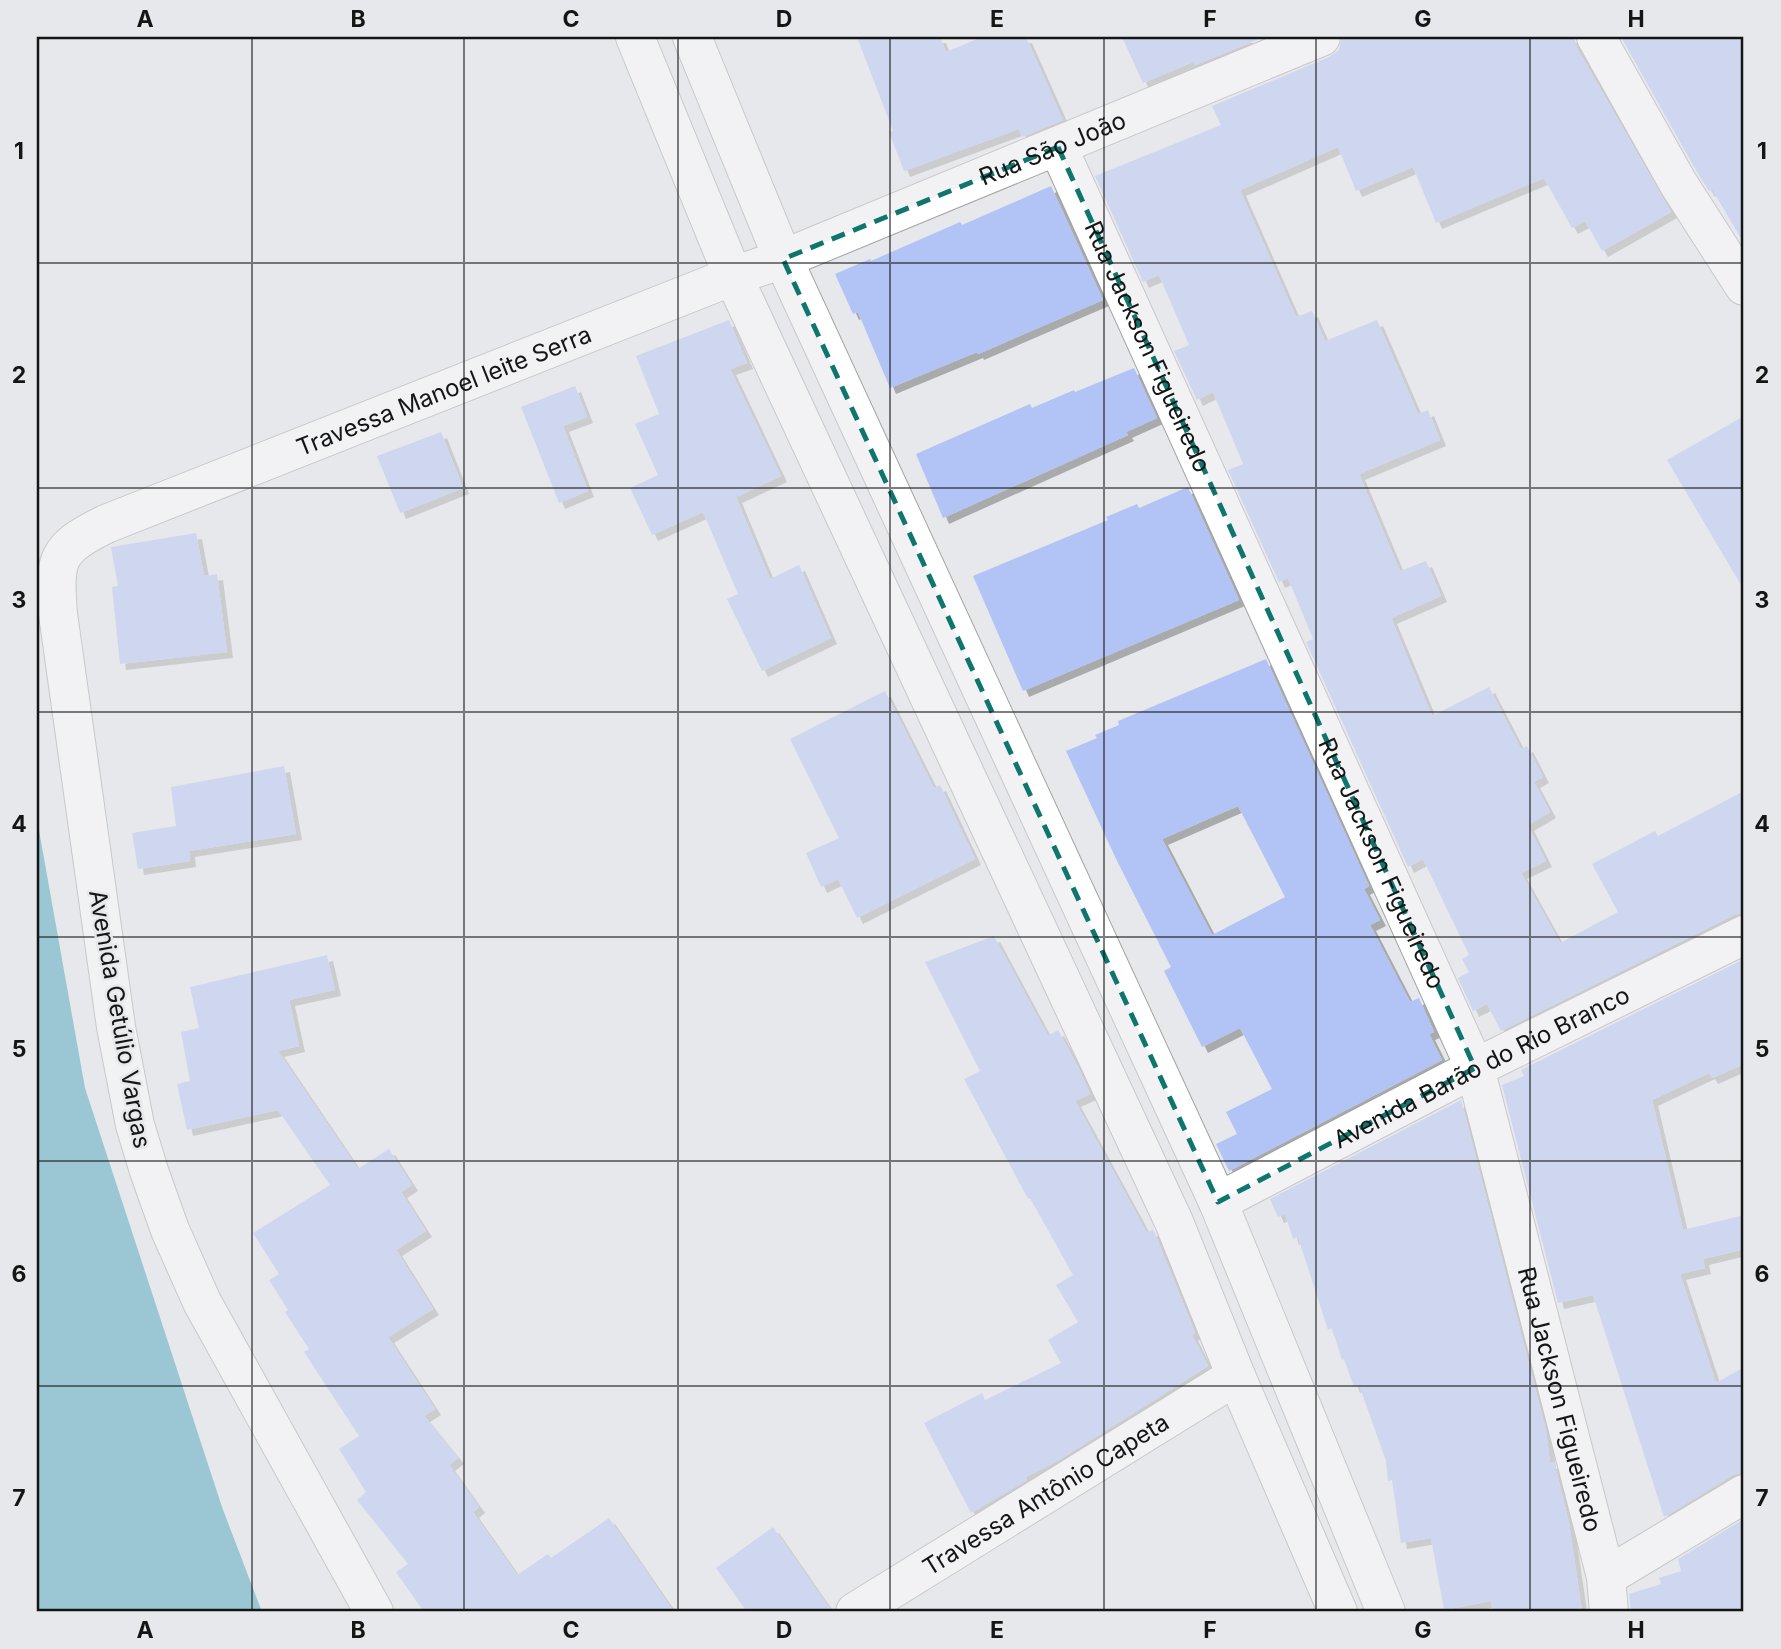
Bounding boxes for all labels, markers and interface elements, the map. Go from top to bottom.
text: A [136,5,154,33]
text: B [350,5,366,33]
text: C [562,5,580,33]
text: D [776,5,792,33]
text: E [990,5,1004,33]
text: F [1203,5,1217,33]
text: G [1414,5,1432,33]
text: H [1627,5,1645,33]
street label: Rua São João [975,105,1130,191]
text: 1 [14,137,24,165]
text: 1 [1757,137,1767,165]
street label: Rua Jackson Figueiredo [1079,216,1218,477]
street label: Travessa Manoel leite Serra [292,319,595,462]
text: 2 [12,361,26,389]
text: 2 [1755,361,1769,389]
text: 3 [12,586,26,614]
text: 3 [1755,586,1769,614]
street label: Rua Jackson Figueiredo [1313,733,1452,993]
text: 4 [11,810,27,838]
text: 4 [1754,810,1770,838]
street label: Avenida Getúlio Vargas [83,888,157,1150]
street label: Avenida Barão do Rio Branco [1328,979,1634,1154]
text: 5 [12,1035,26,1063]
text: 5 [1755,1035,1769,1063]
text: 6 [12,1260,26,1288]
text: 6 [1755,1260,1769,1288]
street label: Rua Jackson Figueiredo [1512,1264,1608,1535]
street label: Travessa Antônio Capeta [917,1407,1174,1581]
text: 7 [12,1484,26,1512]
text: 7 [1755,1484,1769,1512]
text: A [136,1616,154,1644]
text: B [350,1616,366,1644]
text: C [562,1616,580,1644]
text: D [776,1616,792,1644]
text: E [990,1616,1004,1644]
text: F [1203,1616,1217,1644]
text: G [1414,1616,1432,1644]
text: H [1627,1616,1645,1644]

